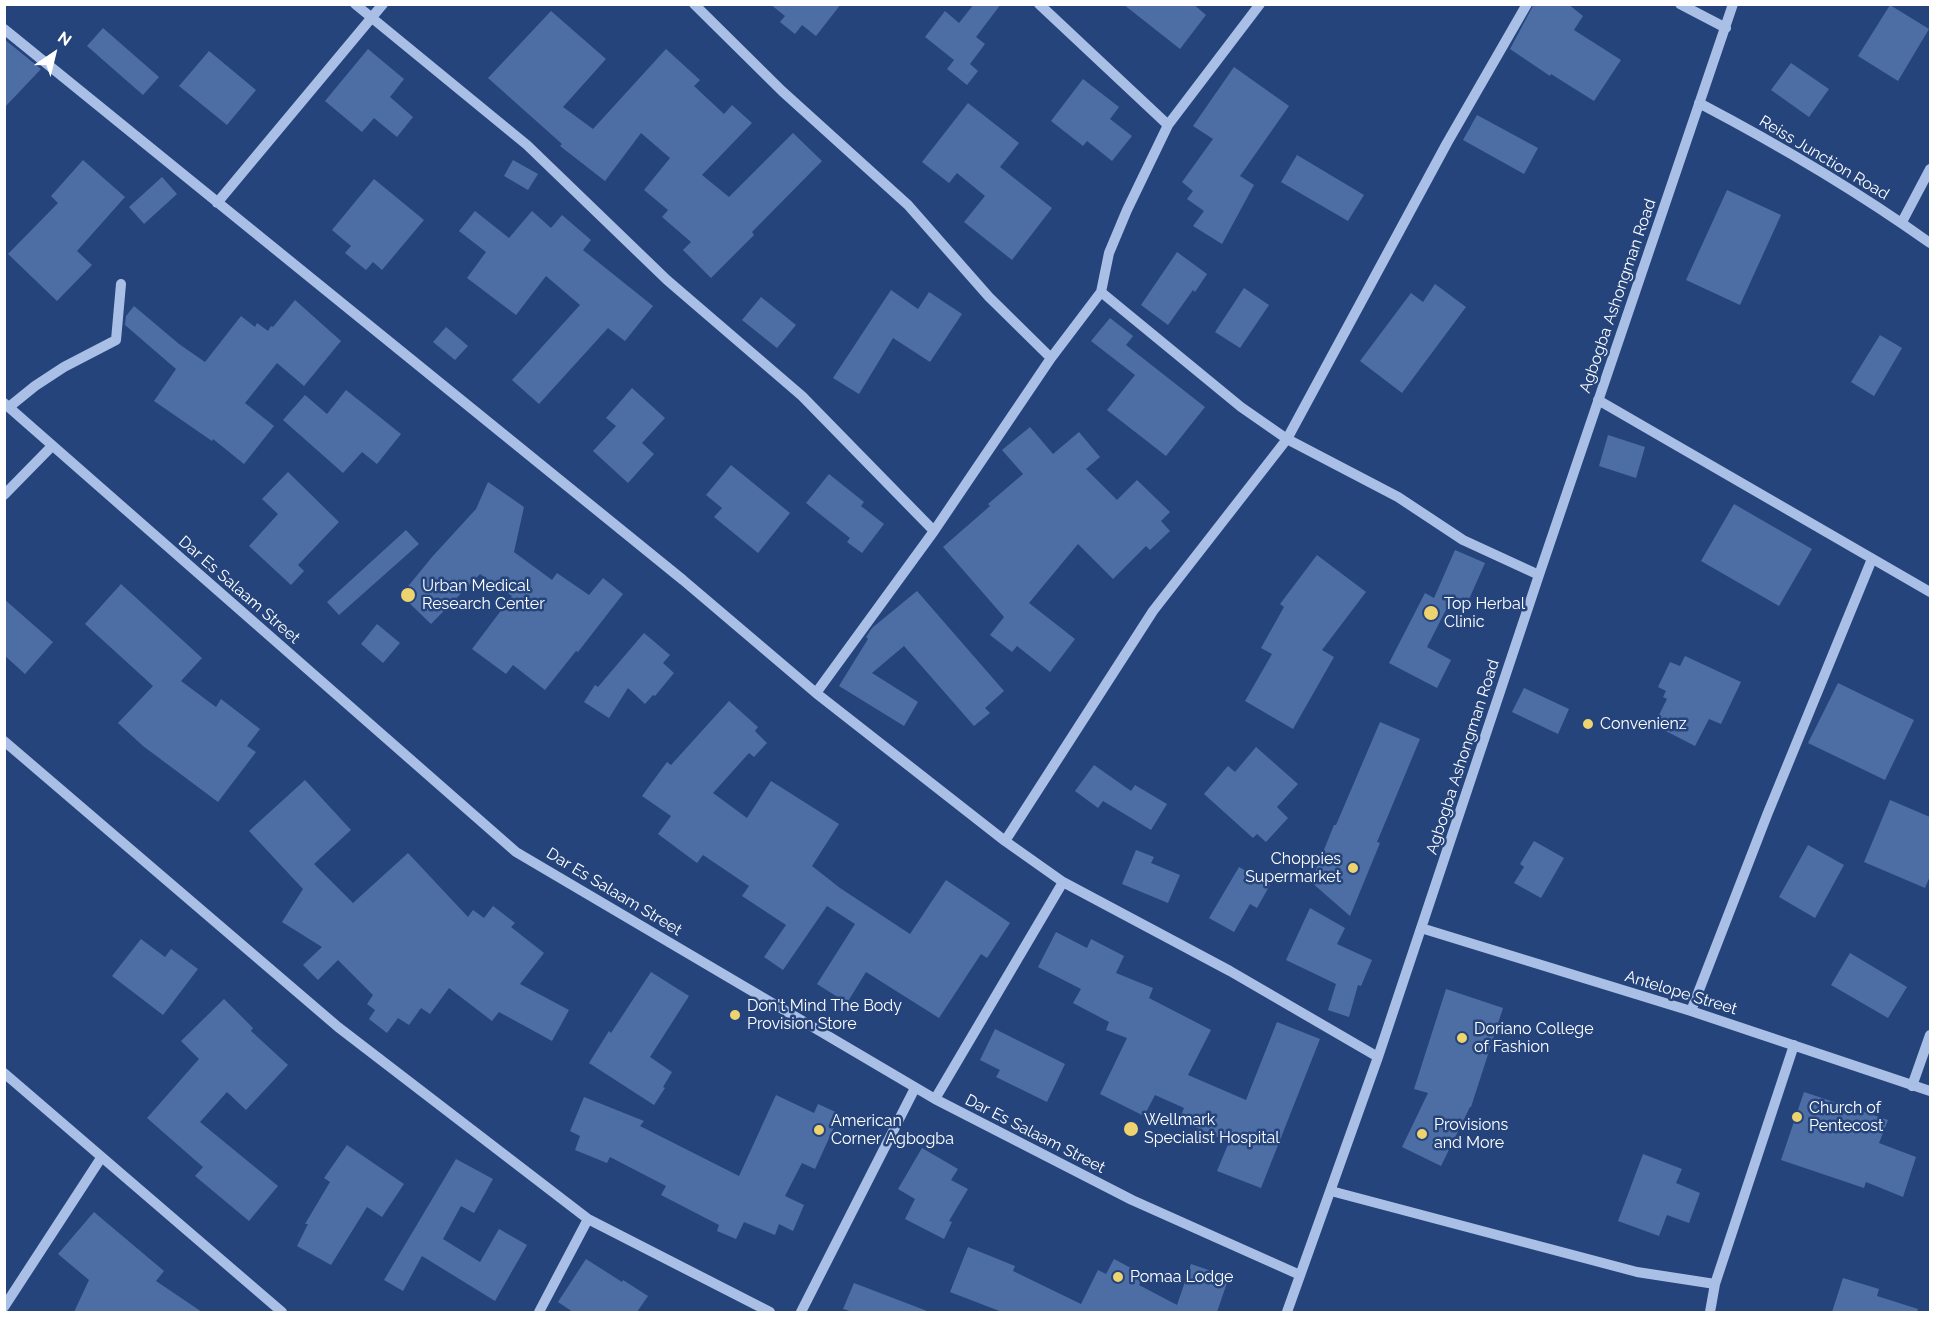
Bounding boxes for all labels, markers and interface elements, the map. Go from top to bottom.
north arrow [24,24,84,84]
text: N [54,28,75,50]
street label: Reiss Junction Road [1756,112,1892,204]
street label: Agbogba Ashongman Road [1576,196,1660,396]
street label: Dar Es Salaam Street [174,532,304,648]
place label: Urban Medical Research Center [422,576,545,614]
marker: Urban Medical Research Center [399,586,417,604]
place label: Top Herbal Clinic [1444,594,1525,632]
marker: Top Herbal Clinic [1422,604,1440,622]
street label: Agbogba Ashongman Road [1422,657,1504,857]
place label: Convenienz [1600,714,1687,734]
marker: Convenienz [1581,717,1595,731]
street label: Dar Es Salaam Street [543,844,685,940]
place label: Choppies Supermarket [1245,849,1341,887]
marker: Choppies Supermarket [1346,861,1360,875]
street label: Antelope Street [1623,967,1739,1019]
place label: Don't Mind The Body Provision Store [747,996,902,1034]
marker: Don't Mind The Body Provision Store [728,1008,742,1022]
place label: Doriano College of Fashion [1474,1019,1594,1057]
marker: Doriano College of Fashion [1455,1031,1469,1045]
street label: Dar Es Salaam Street [962,1090,1108,1178]
place label: Church of Pentecost [1809,1098,1883,1136]
place label: Wellmark Specialist Hospital [1144,1110,1280,1148]
marker: Church of Pentecost [1790,1110,1804,1124]
place label: American Corner Agbogba [831,1111,954,1149]
place label: Provisions and More [1434,1115,1508,1153]
marker: Wellmark Specialist Hospital [1122,1120,1140,1138]
marker: American Corner Agbogba [812,1123,826,1137]
marker: Provisions and More [1415,1127,1429,1141]
place label: Pomaa Lodge [1130,1267,1233,1287]
marker: Pomaa Lodge [1111,1270,1125,1284]

